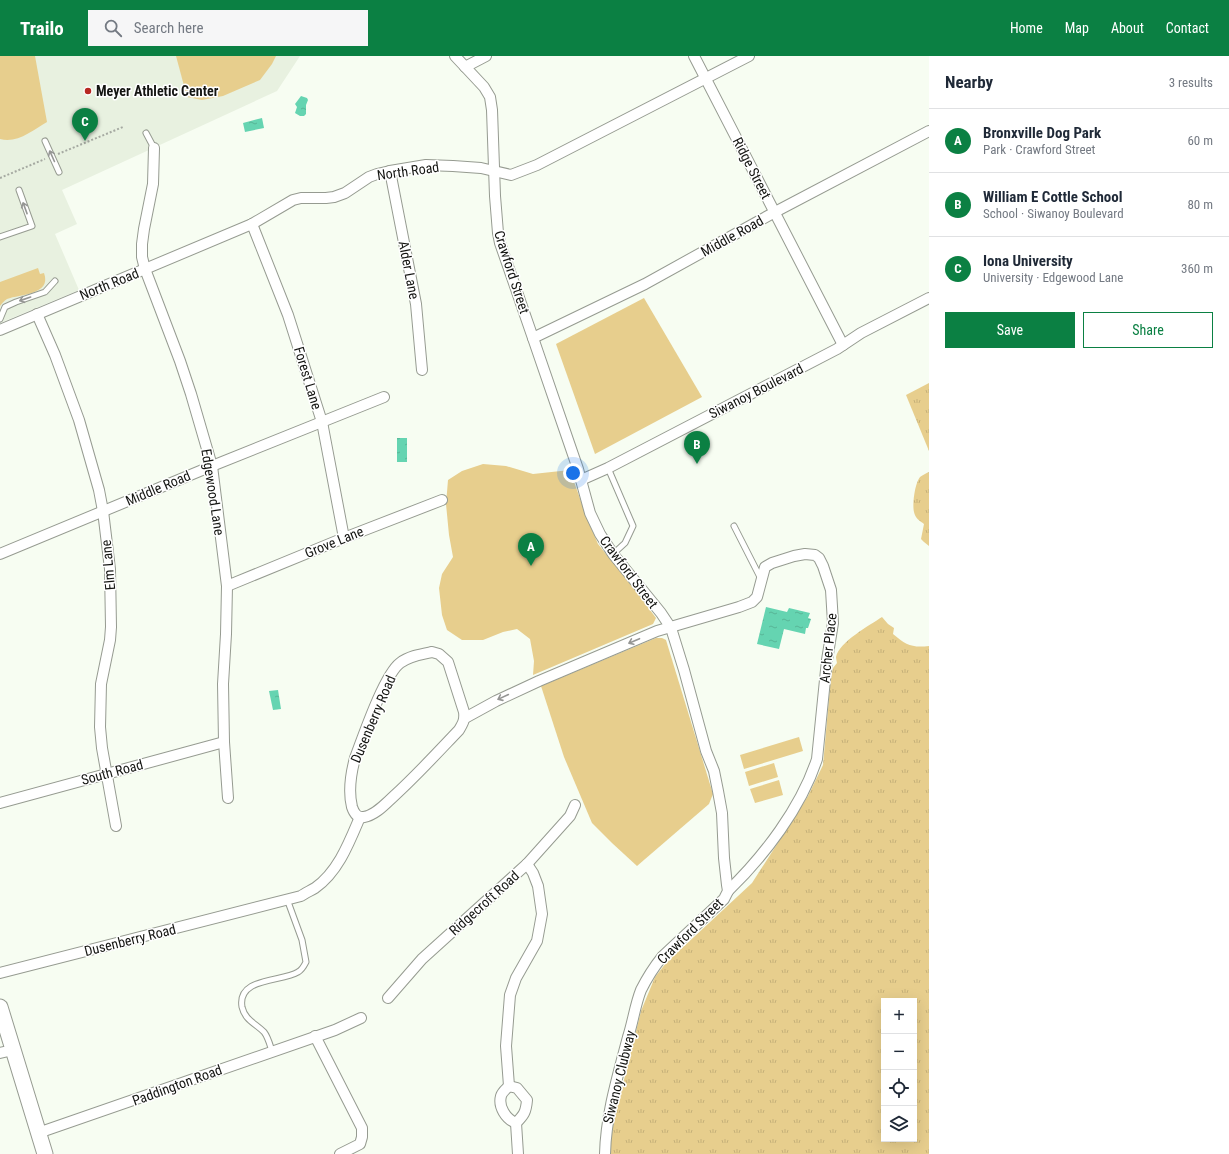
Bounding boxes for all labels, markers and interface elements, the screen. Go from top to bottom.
search box [88,10,368,46]
text: Trailo [20,17,64,40]
icon: search [102,17,124,39]
text: Search here [134,19,203,37]
text: Home [1010,20,1043,36]
text: Map [1065,20,1089,36]
text: About [1111,20,1144,36]
text: Contact [1166,20,1209,36]
text: Nearby [945,72,993,92]
text: 3 results [1169,75,1213,90]
place label: Meyer Athletic Center [96,83,219,99]
marker: Meyer Athletic Center [83,86,93,96]
pin: C [72,108,98,141]
text: Bronxville Dog Park [983,124,1101,142]
text: A [954,133,962,148]
text: 60 m [1187,133,1213,148]
street label: Ridge Street [730,134,774,202]
text: Park · Crawford Street [983,142,1095,157]
one-way arrow [48,151,55,163]
street label: North Road [376,159,440,183]
text: William E Cottle School [983,188,1123,206]
text: B [954,197,962,212]
text: 80 m [1187,197,1213,212]
one-way arrow [21,202,29,214]
text: School · Siwanoy Boulevard [983,206,1124,221]
street label: Middle Road [698,212,766,260]
street label: Crawford Street [491,228,533,316]
street label: Alder Lane [396,240,423,301]
text: Iona University [983,252,1073,270]
text: C [954,261,962,276]
text: 360 m [1181,261,1213,276]
street label: North Road [77,265,141,303]
text: University · Edgewood Lane [983,270,1123,285]
one-way arrow [20,295,32,303]
button: Save [945,312,1075,348]
button: Share [1083,312,1213,348]
street label: Forest Lane [291,345,325,412]
street label: Siwanoy Boulevard [706,360,806,422]
pin: B [684,431,710,464]
street label: Edgewood Lane [198,448,228,537]
your location [563,463,583,483]
street label: Middle Road [123,467,193,509]
street label: Grove Lane [302,523,366,561]
pin: A [518,533,544,566]
street label: Crawford Street [597,533,661,611]
street label: Elm Lane [98,539,118,591]
street label: Archer Place [816,612,840,684]
one-way arrow [628,637,640,645]
street label: Dusenberry Road [347,673,399,765]
one-way arrow [498,694,510,701]
street label: South Road [79,756,145,788]
street label: Ridgecroft Road [446,867,522,939]
street label: Crawford Street [654,895,726,967]
street label: Dusenberry Road [83,921,177,959]
map controls [881,998,917,1142]
button: + [881,998,917,1034]
street label: Siwanoy Clubway [600,1029,638,1125]
button: − [881,1034,917,1070]
street label: Paddington Road [130,1061,224,1109]
button: locate [881,1070,917,1106]
button: layers [881,1106,917,1142]

